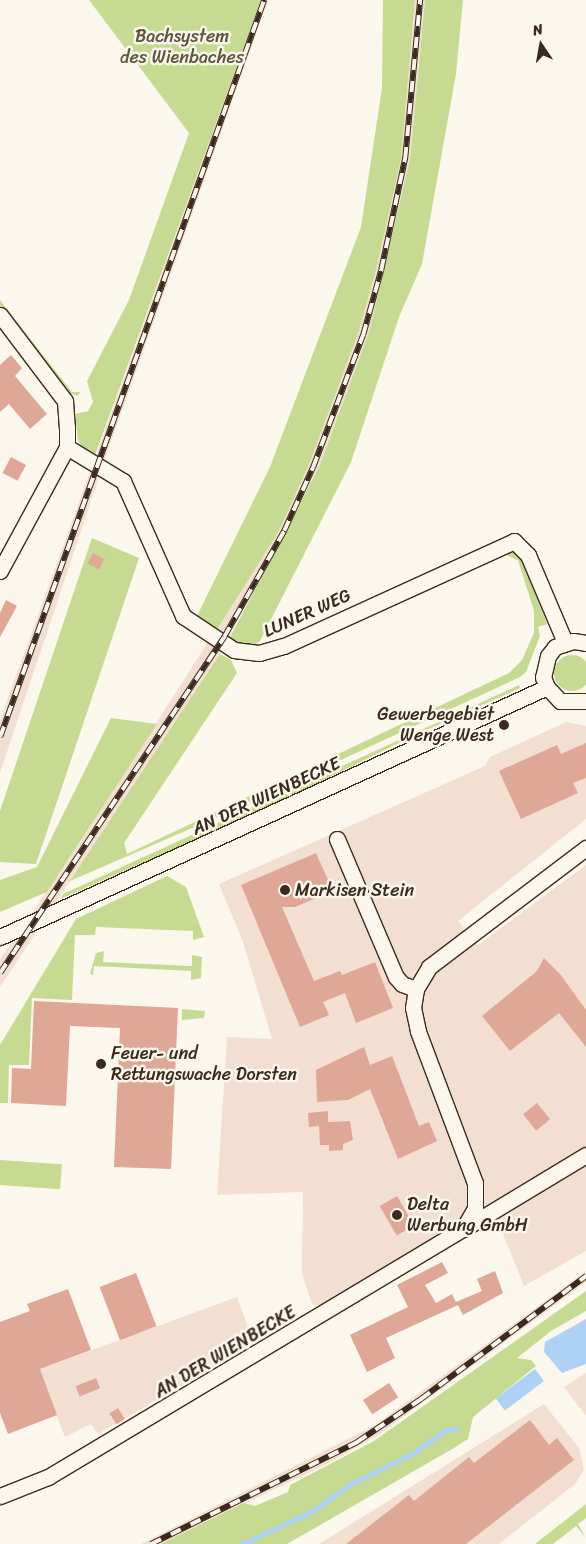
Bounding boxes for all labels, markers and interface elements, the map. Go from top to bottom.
text: N [530,17,545,43]
north arrow [516,20,566,70]
park label: Bachsystem des Wienbaches [120,26,244,68]
street label: LUNER WEG [260,584,354,642]
place label: Gewerbegebiet Wenge West [377,704,494,746]
marker: Gewerbegebiet Wenge West [498,719,510,731]
street label: AN DER WIENBECKE [188,752,344,840]
place label: Markisen Stein [295,879,414,901]
marker: Markisen Stein [279,884,291,896]
place label: Feuer- und Rettungswache Dorsten [111,1043,297,1086]
marker: Feuer- und Rettungswache Dorsten [95,1058,107,1070]
place label: Delta Werbung GmbH [407,1194,528,1236]
marker: Delta Werbung GmbH [391,1209,403,1221]
street label: AN DER WIENBECKE [150,1301,300,1403]

